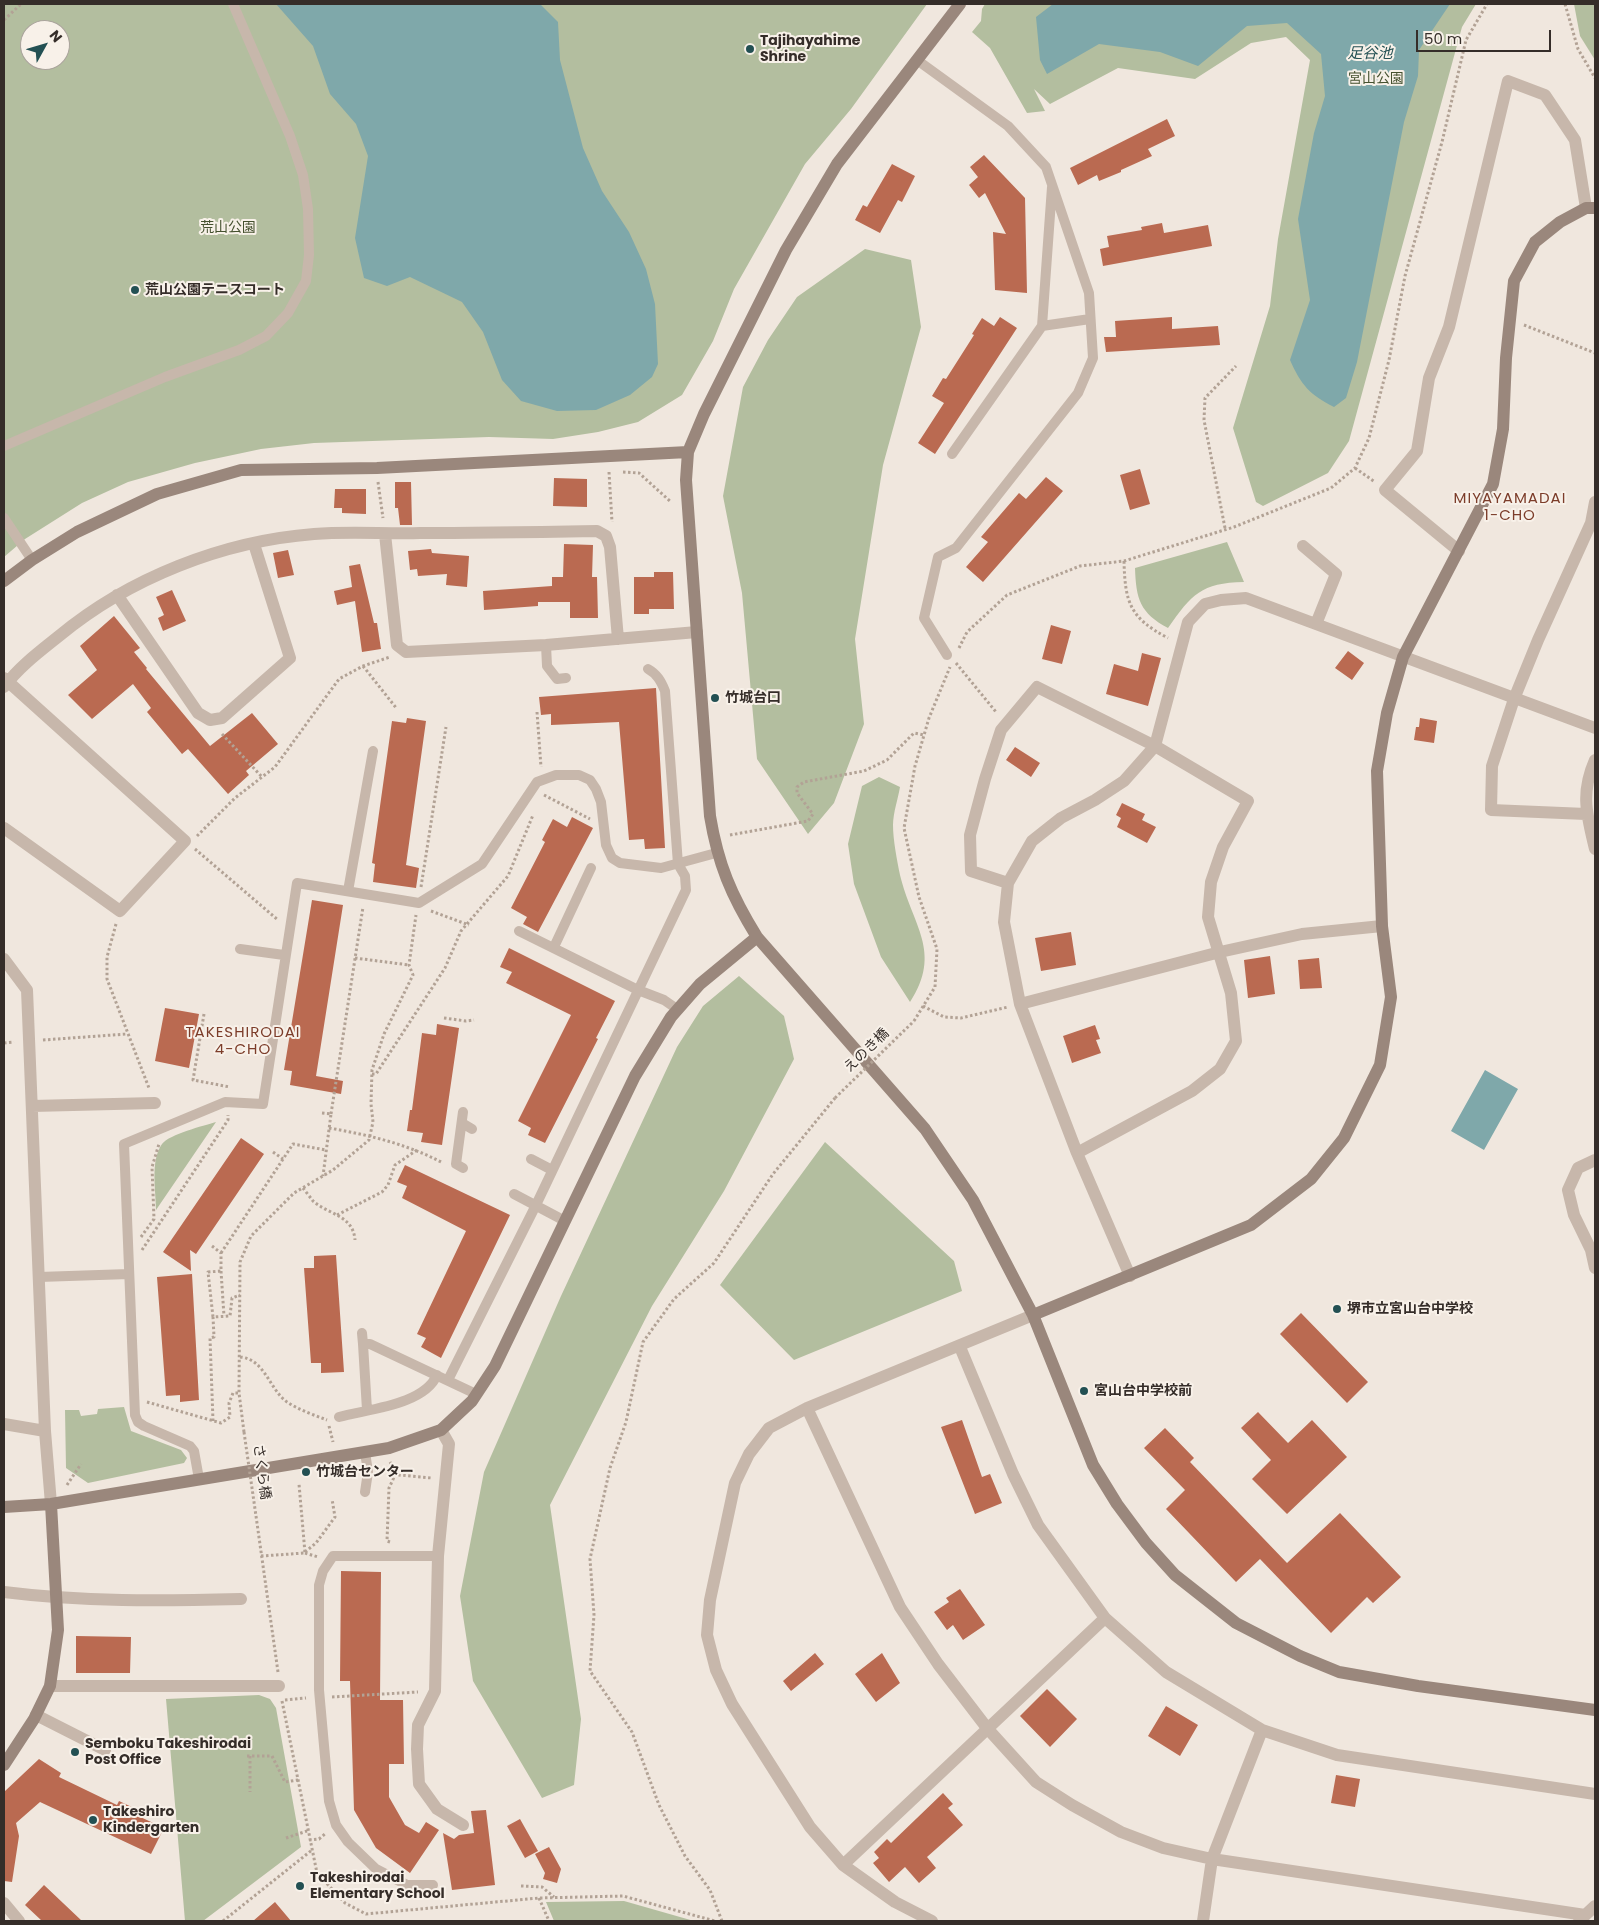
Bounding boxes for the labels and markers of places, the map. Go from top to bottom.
place label: Tajihayahime Shrine [760,33,860,65]
marker: Tajihayahime Shrine [744,43,756,55]
place label: 荒山公園テニスコート [145,282,285,298]
marker: 荒山公園テニスコート [129,284,141,296]
place label: 竹城台口 [725,690,781,706]
marker: 竹城台口 [709,692,721,704]
place label: 堺市立宮山台中学校 [1347,1301,1473,1317]
marker: 堺市立宮山台中学校 [1331,1303,1343,1315]
place label: 宮山台中学校前 [1094,1383,1192,1399]
marker: 宮山台中学校前 [1078,1385,1090,1397]
place label: 竹城台センター [316,1464,414,1480]
marker: 竹城台センター [300,1466,312,1478]
place label: Semboku Takeshirodai Post Office [85,1736,251,1768]
marker: Semboku Takeshirodai Post Office [69,1746,81,1758]
place label: Takeshiro Kindergarten [103,1804,199,1836]
marker: Takeshiro Kindergarten [87,1814,99,1826]
place label: Takeshirodai Elementary School [310,1870,445,1902]
marker: Takeshirodai Elementary School [294,1880,306,1892]

